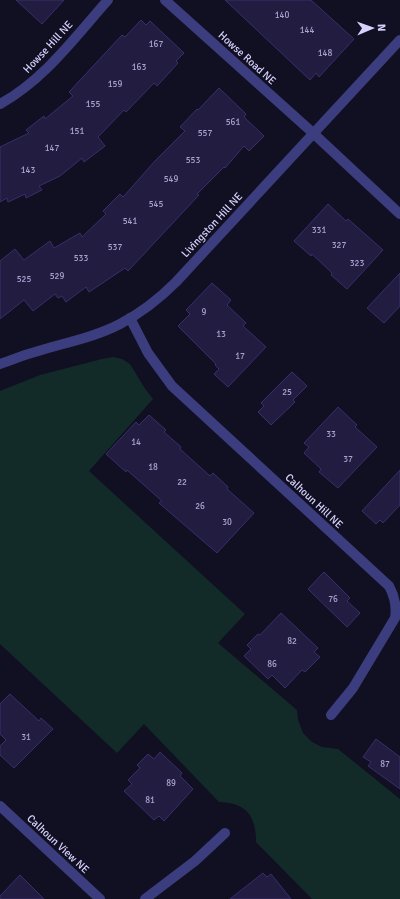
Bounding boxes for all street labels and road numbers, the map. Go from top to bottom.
street label: Howse Hill NE [21,18,75,76]
street label: Howse Road NE [215,29,279,87]
street label: Livingston Hill NE [179,190,245,260]
street label: Calhoun Hill NE [282,471,346,531]
street label: Calhoun View NE [24,812,92,876]

